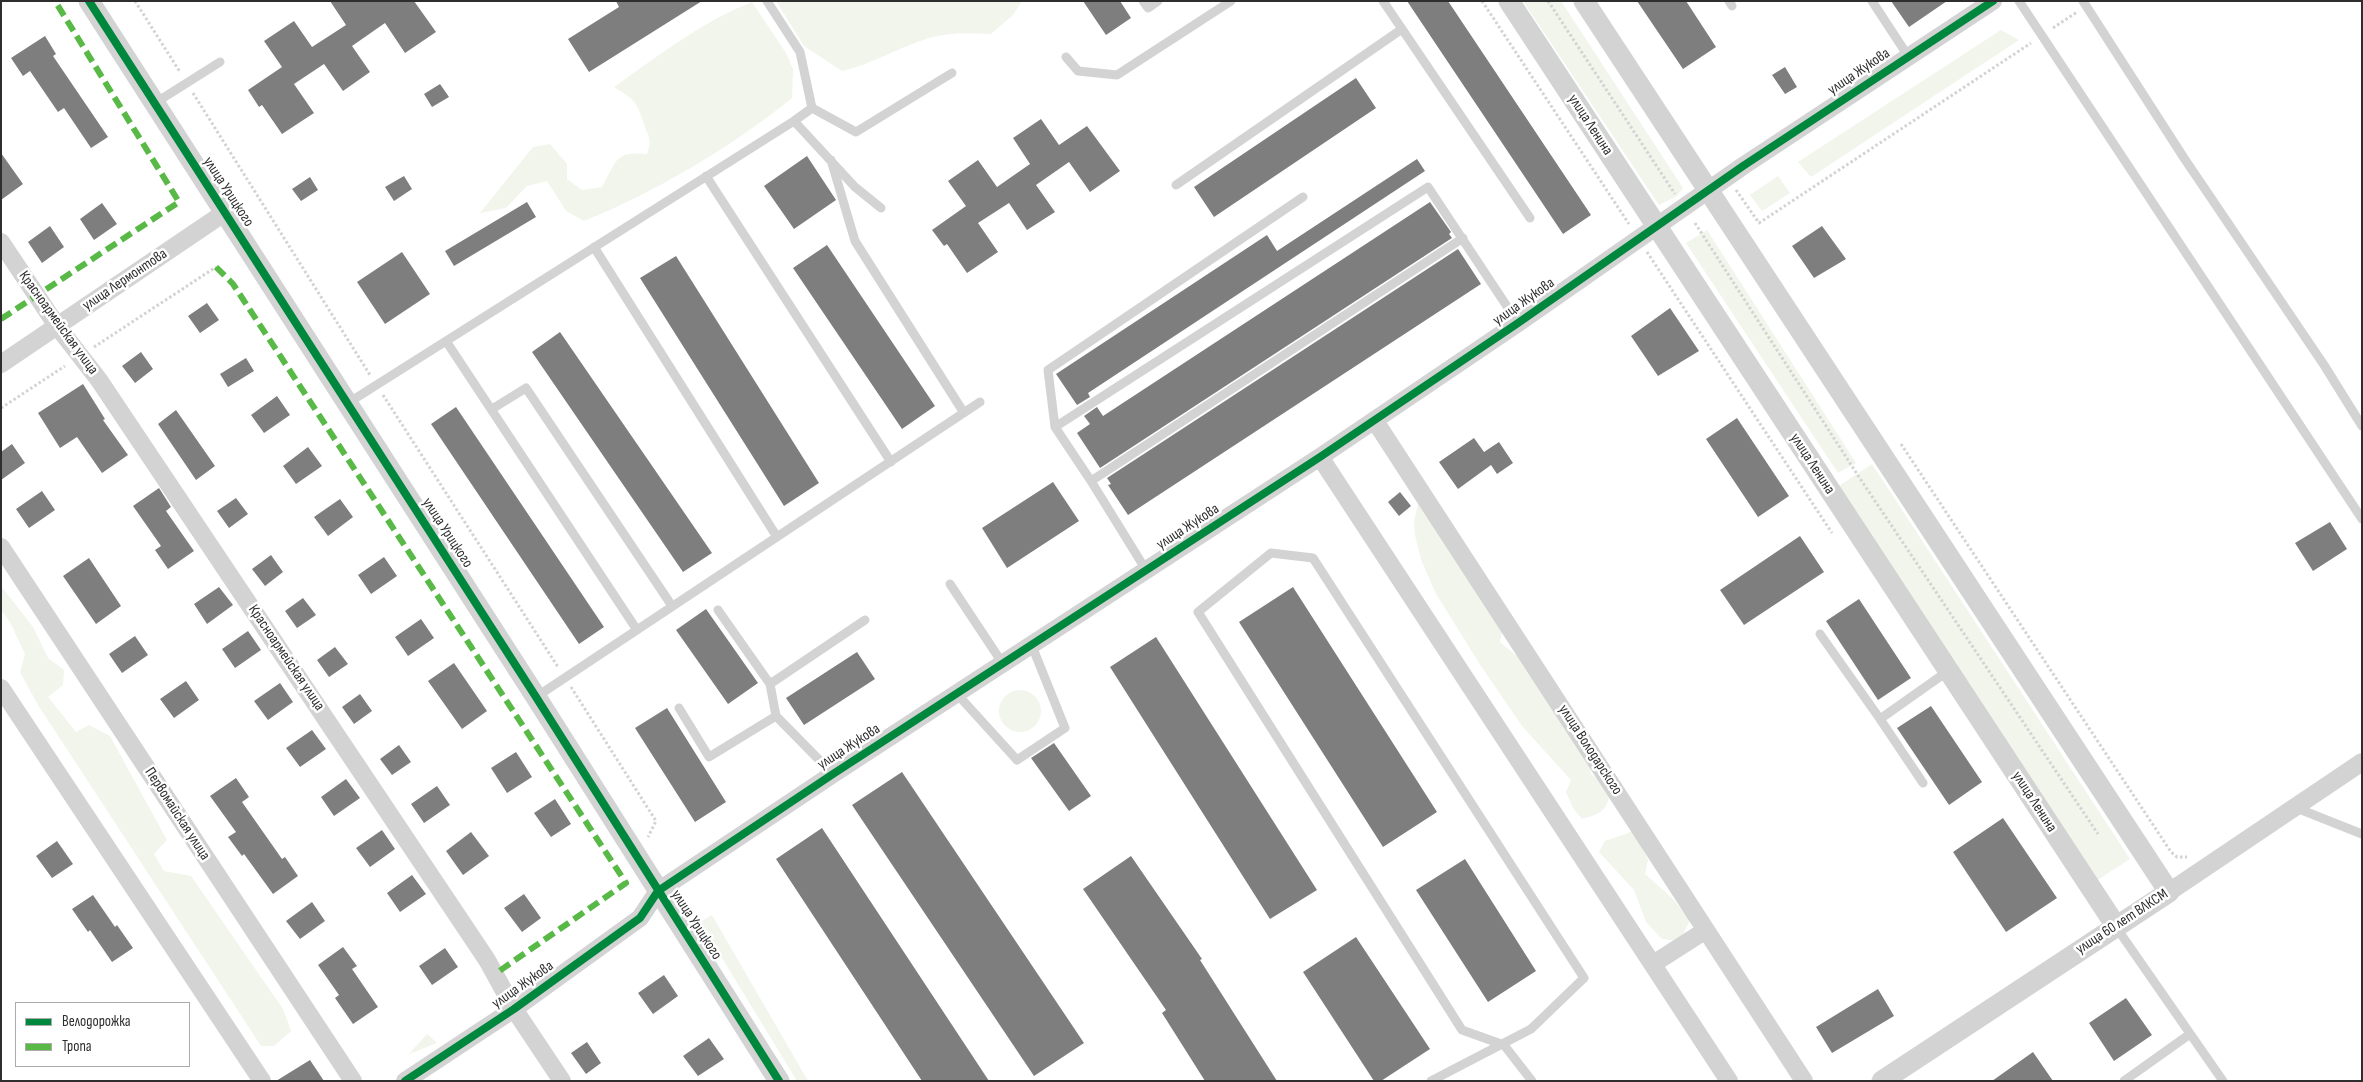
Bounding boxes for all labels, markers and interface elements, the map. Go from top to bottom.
street label: улица Жукова [1825,45,1893,99]
street label: улица Ленина [1564,91,1616,159]
street label: улица Урицкого [199,154,257,230]
street label: улица Лермонтова [79,245,171,315]
street label: Красноармейская улица [14,268,102,378]
street label: улица Жукова [1490,274,1558,330]
street label: улица Ленина [1786,430,1838,498]
street label: улица Урицкого [418,495,476,571]
street label: улица Жукова [1153,500,1223,554]
street label: Красноармейская улица [244,602,328,714]
street label: улица Володарского [1554,702,1626,798]
street label: улица Жукова [814,720,884,774]
street label: Первомайская улица [140,764,214,864]
street label: улица Ленина [2008,768,2060,836]
street label: улица 60 лет ВЛКСМ [2073,886,2171,958]
street label: улица Урицкого [667,887,725,963]
street label: улица Жукова [489,957,557,1013]
legend [15,1002,190,1067]
text: Велодорожка [62,1012,131,1031]
text: Тропа [62,1037,92,1056]

